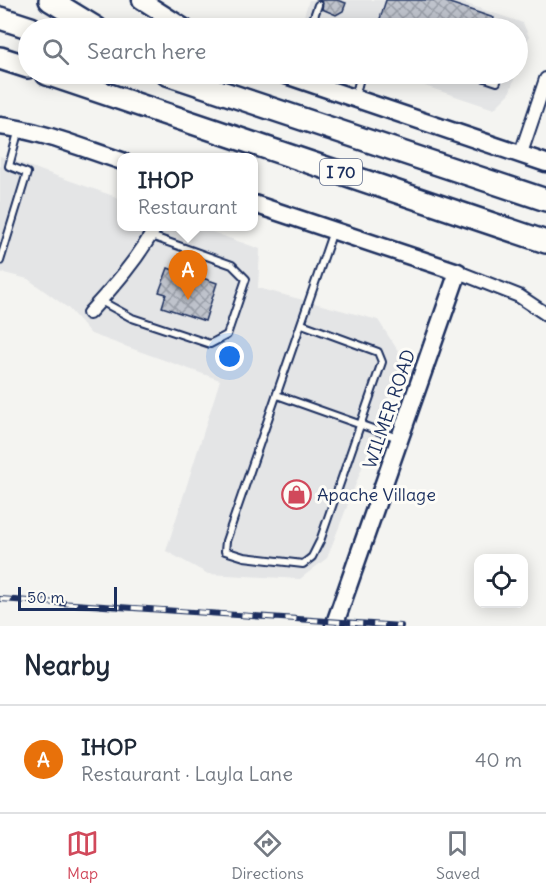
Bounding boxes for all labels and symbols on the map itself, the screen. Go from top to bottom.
road number: I 70 [320,159,362,185]
pin: A [168,250,207,300]
your location [215,342,244,371]
street label: WILMER ROAD [358,346,420,472]
shop icon: Apache Village [280,478,312,510]
place label: Apache Village [317,483,436,506]
scale bar [18,584,117,612]

